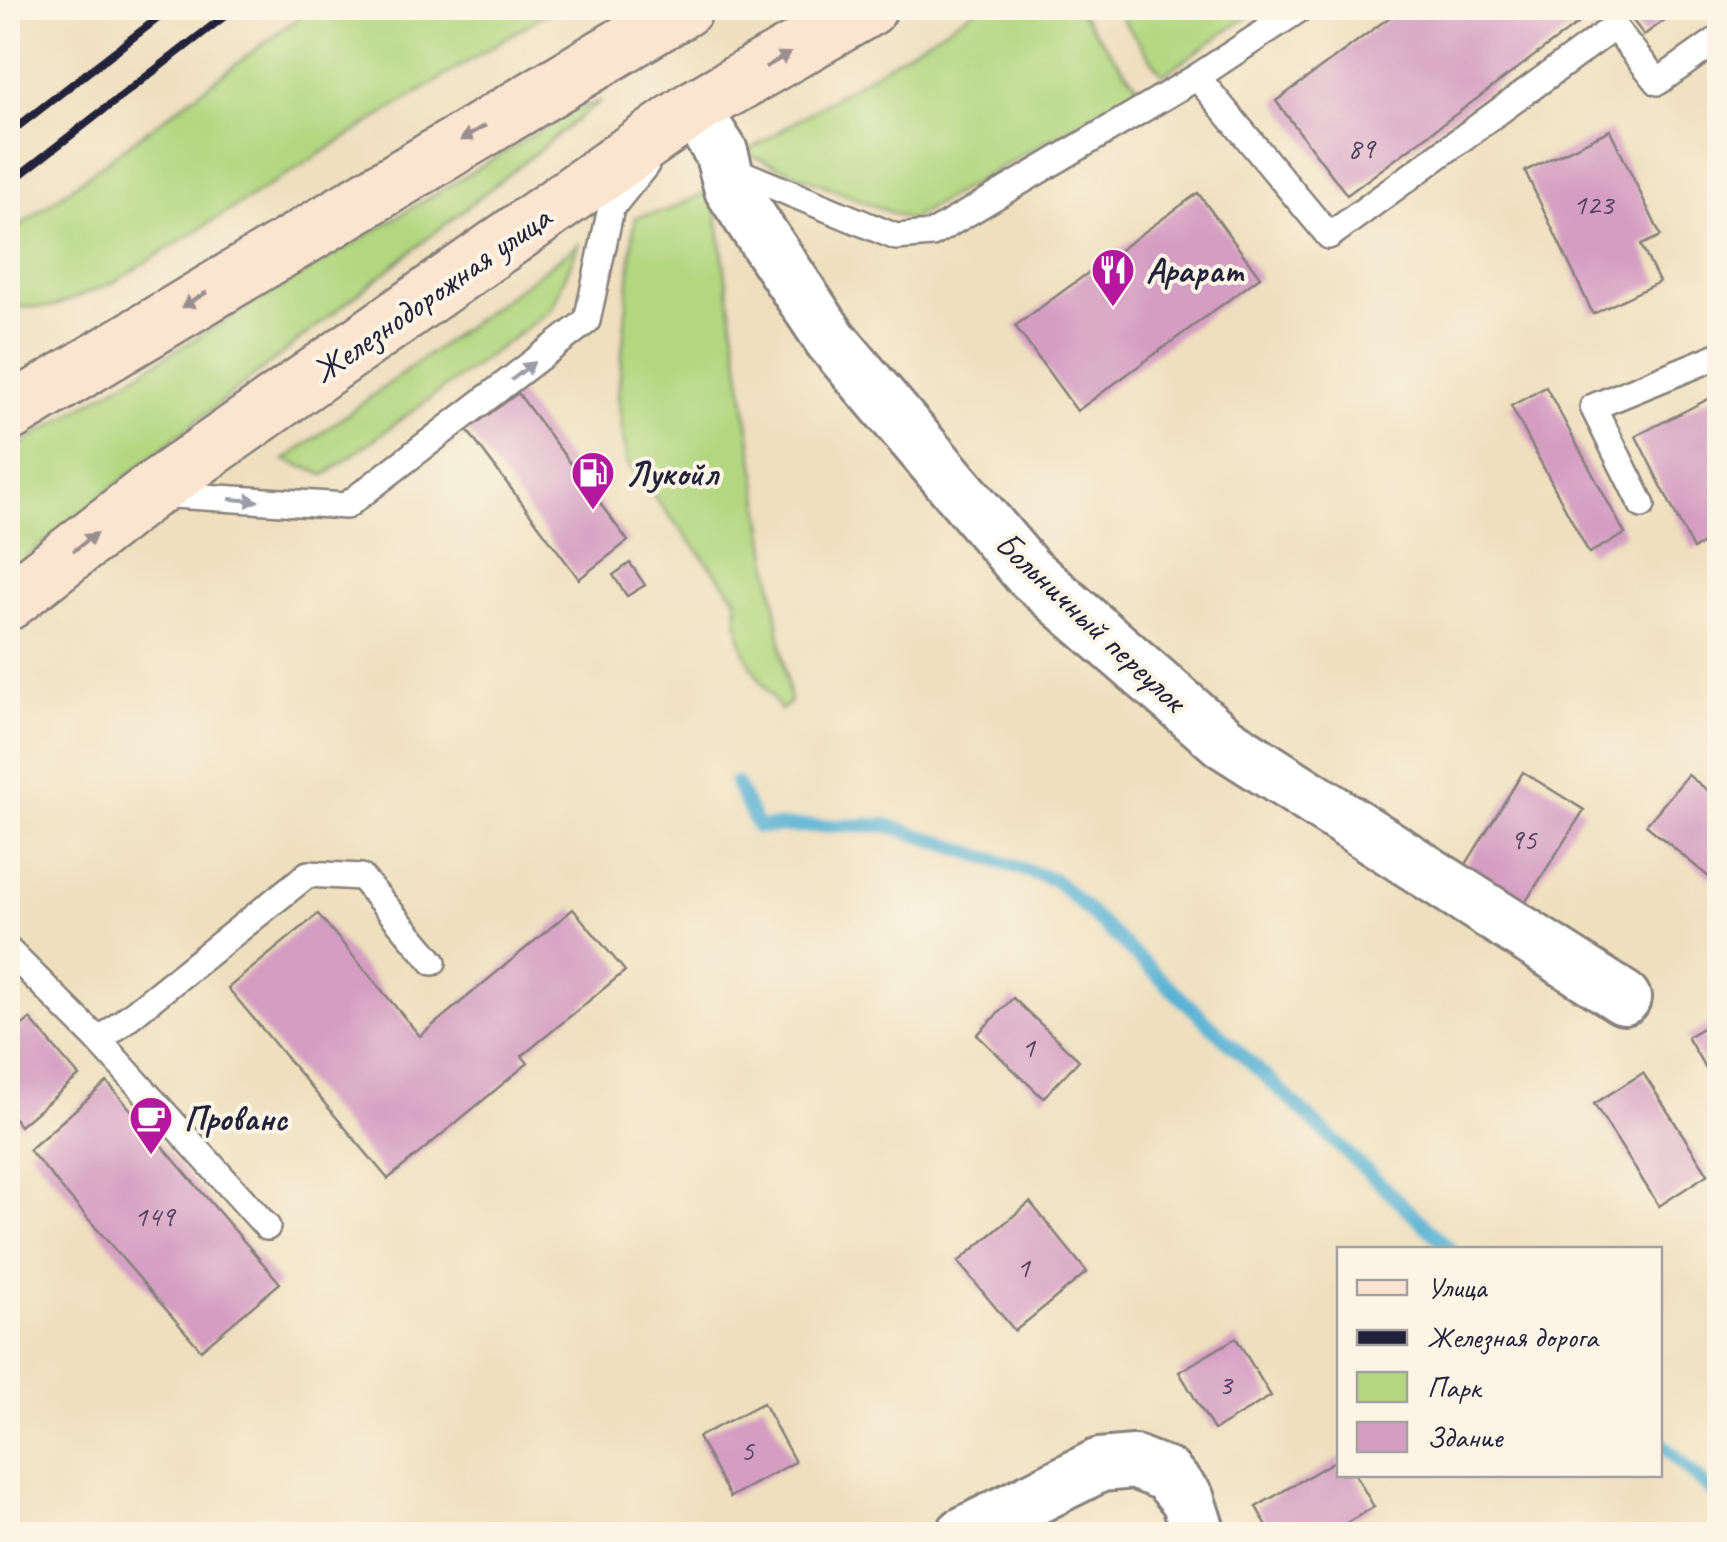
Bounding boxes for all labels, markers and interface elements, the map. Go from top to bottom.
one-way arrow [763,52,792,69]
one-way arrow [459,124,487,141]
house number: 89 [1348,129,1377,167]
house number: 123 [1573,185,1616,223]
street label: Железнодорожная улица [303,194,562,394]
restaurant icon: Арарат [1090,247,1136,308]
place label: Арарат [1146,248,1245,293]
one-way arrow [180,291,208,308]
one-way arrow [509,360,535,381]
fuel station icon: Лукойл [570,450,616,511]
place label: Лукойл [626,451,720,496]
one-way arrow [228,492,260,508]
street label: Больничный переулок [986,521,1198,724]
one-way arrow [72,532,97,553]
house number: 95 [1510,820,1538,858]
house number: 1 [1021,1028,1036,1066]
cafe icon: Прованс [128,1095,174,1156]
place label: Прованс [184,1096,289,1141]
house number: 149 [134,1197,177,1235]
legend [1337,1247,1662,1477]
house number: 1 [1016,1248,1031,1286]
text: Улица [1427,1268,1488,1306]
text: Железная дорога [1427,1318,1600,1356]
house number: 3 [1218,1365,1234,1403]
text: Парк [1427,1368,1483,1406]
text: Здание [1427,1418,1504,1456]
house number: 5 [740,1431,755,1469]

